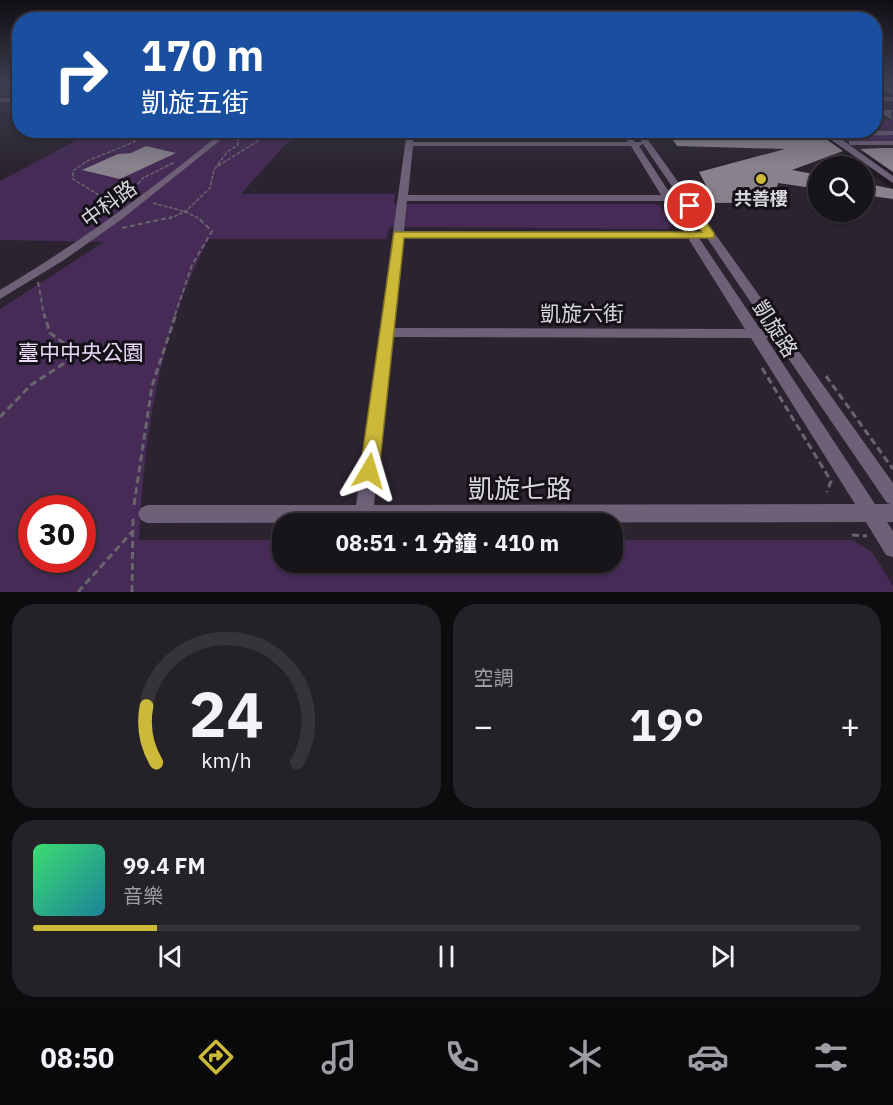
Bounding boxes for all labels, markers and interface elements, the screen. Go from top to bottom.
text: 170 m [141,28,264,83]
icon: right [42,36,120,114]
text: 凱旋五街 [141,84,249,119]
map controls [808,156,874,222]
button: search [808,156,874,222]
marker: 共善樓 [754,172,768,186]
street label: 中科路 [75,173,142,233]
pin [664,180,715,231]
place label: 共善樓 [734,187,788,210]
icon: arrive [673,189,706,222]
street label: 凱旋路 [747,294,805,362]
street label: 凱旋六街 [540,299,624,327]
park label: 臺中中央公園 [18,338,144,366]
position arrow [337,439,401,503]
street label: 凱旋七路 [468,471,572,505]
speed limit sign: 30 [18,495,96,573]
text: 08:51 · 1 分鐘 · 410 m [336,528,559,557]
text: 空調 [474,664,514,691]
text: 24 [189,673,264,754]
text: 19° [629,695,704,753]
text: − [474,704,493,747]
text: + [840,704,860,747]
text: km/h [201,746,251,774]
text: 99.4 FM [123,851,206,880]
text: 音樂 [123,882,163,909]
icon: previous [154,940,187,973]
icon: pause [430,940,463,973]
icon: next [706,940,739,973]
icon: directions [195,1036,237,1078]
icon: music [318,1036,360,1078]
icon: phone [441,1036,483,1078]
icon: climate [564,1036,606,1078]
icon: car [687,1036,729,1078]
icon: filters [810,1036,852,1078]
text: 08:50 [41,1040,114,1075]

